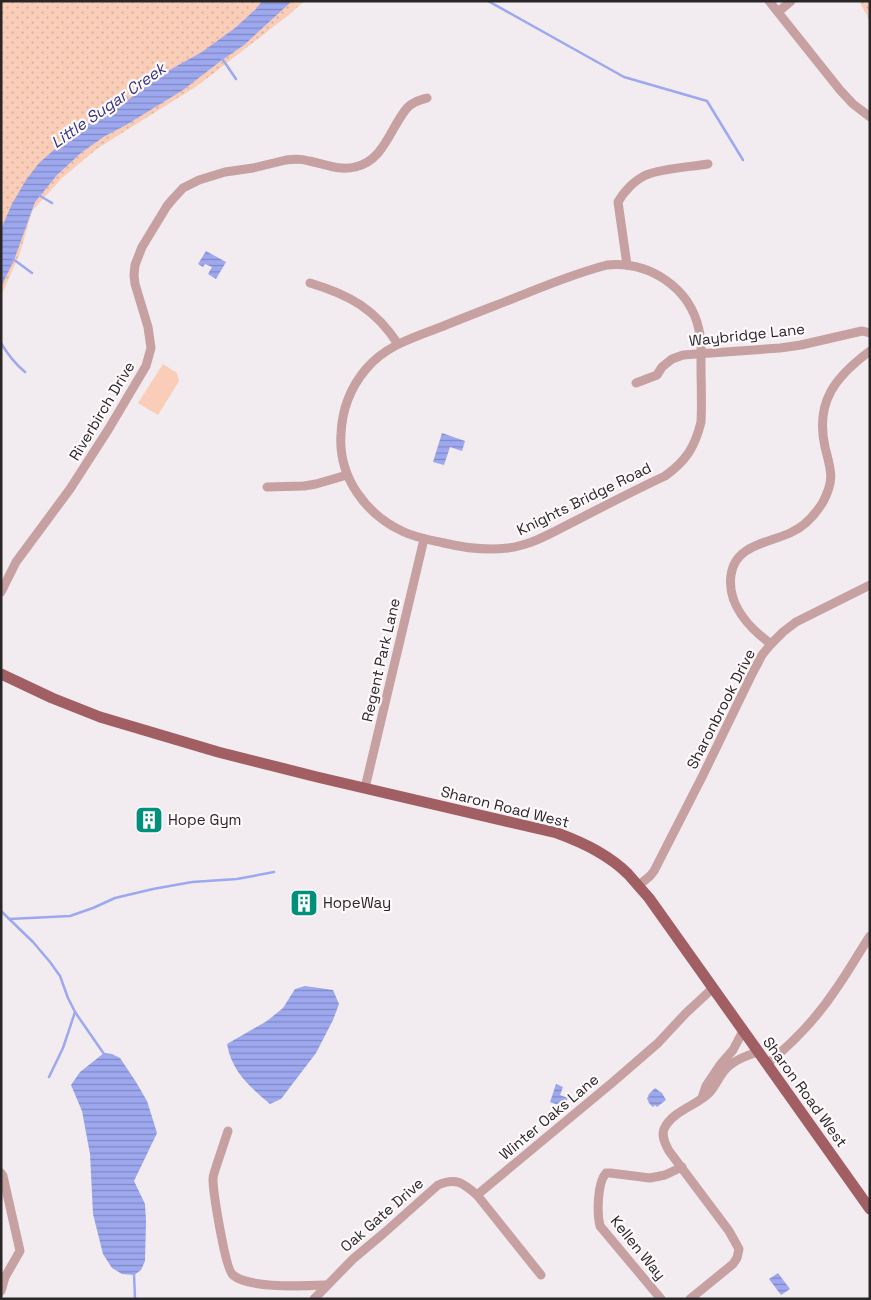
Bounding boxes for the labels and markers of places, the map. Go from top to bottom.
building icon: Hope Gym [134,805,164,835]
place label: Hope Gym [168,810,242,829]
building icon: HopeWay [289,888,319,918]
place label: HopeWay [323,893,391,912]

